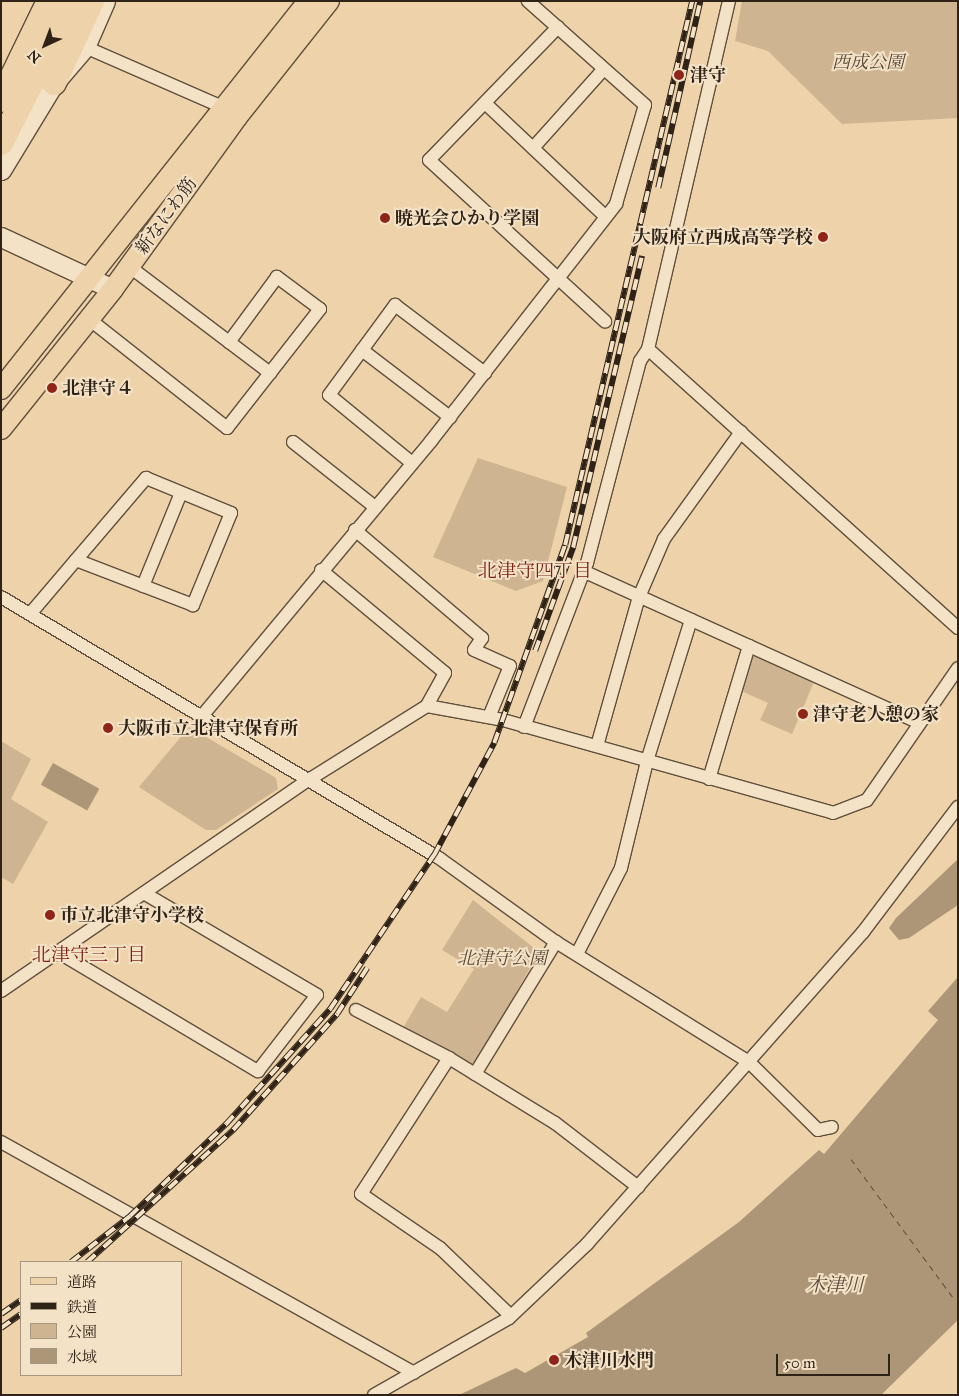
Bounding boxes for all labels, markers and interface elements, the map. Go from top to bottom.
north arrow [20,20,70,70]
text: N [24,46,45,67]
park label: 西成公園 [832,51,904,73]
place label: 津守 [690,64,726,86]
marker: 津守 [672,68,686,82]
street label: 新なにわ筋 [131,173,201,259]
place label: 暁光会ひかり学園 [395,207,539,229]
marker: 暁光会ひかり学園 [379,212,391,224]
place label: 大阪府立西成高等学校 [633,226,813,248]
marker: 大阪府立西成高等学校 [817,231,829,243]
place label: 北津守４ [62,377,134,399]
marker: 北津守４ [46,382,58,394]
district label: 北津守四丁目 [478,560,592,582]
place label: 津守老人憩の家 [813,703,939,725]
marker: 津守老人憩の家 [797,708,809,720]
place label: 大阪市立北津守保育所 [118,717,298,739]
marker: 大阪市立北津守保育所 [102,722,114,734]
place label: 市立北津守小学校 [60,904,204,926]
marker: 市立北津守小学校 [44,909,56,921]
district label: 北津守三丁目 [32,944,146,966]
park label: 北津守公園 [457,947,547,969]
legend [20,1261,182,1376]
text: 道路 [67,1273,97,1291]
water label: 木津川 [807,1274,863,1296]
text: 鉄道 [67,1298,97,1316]
text: 公園 [67,1323,97,1341]
scale bar [779,1344,893,1376]
text: 水域 [67,1348,97,1366]
place label: 木津川水門 [564,1349,654,1371]
marker: 木津川水門 [548,1354,560,1366]
text: 50 m [784,1354,816,1372]

